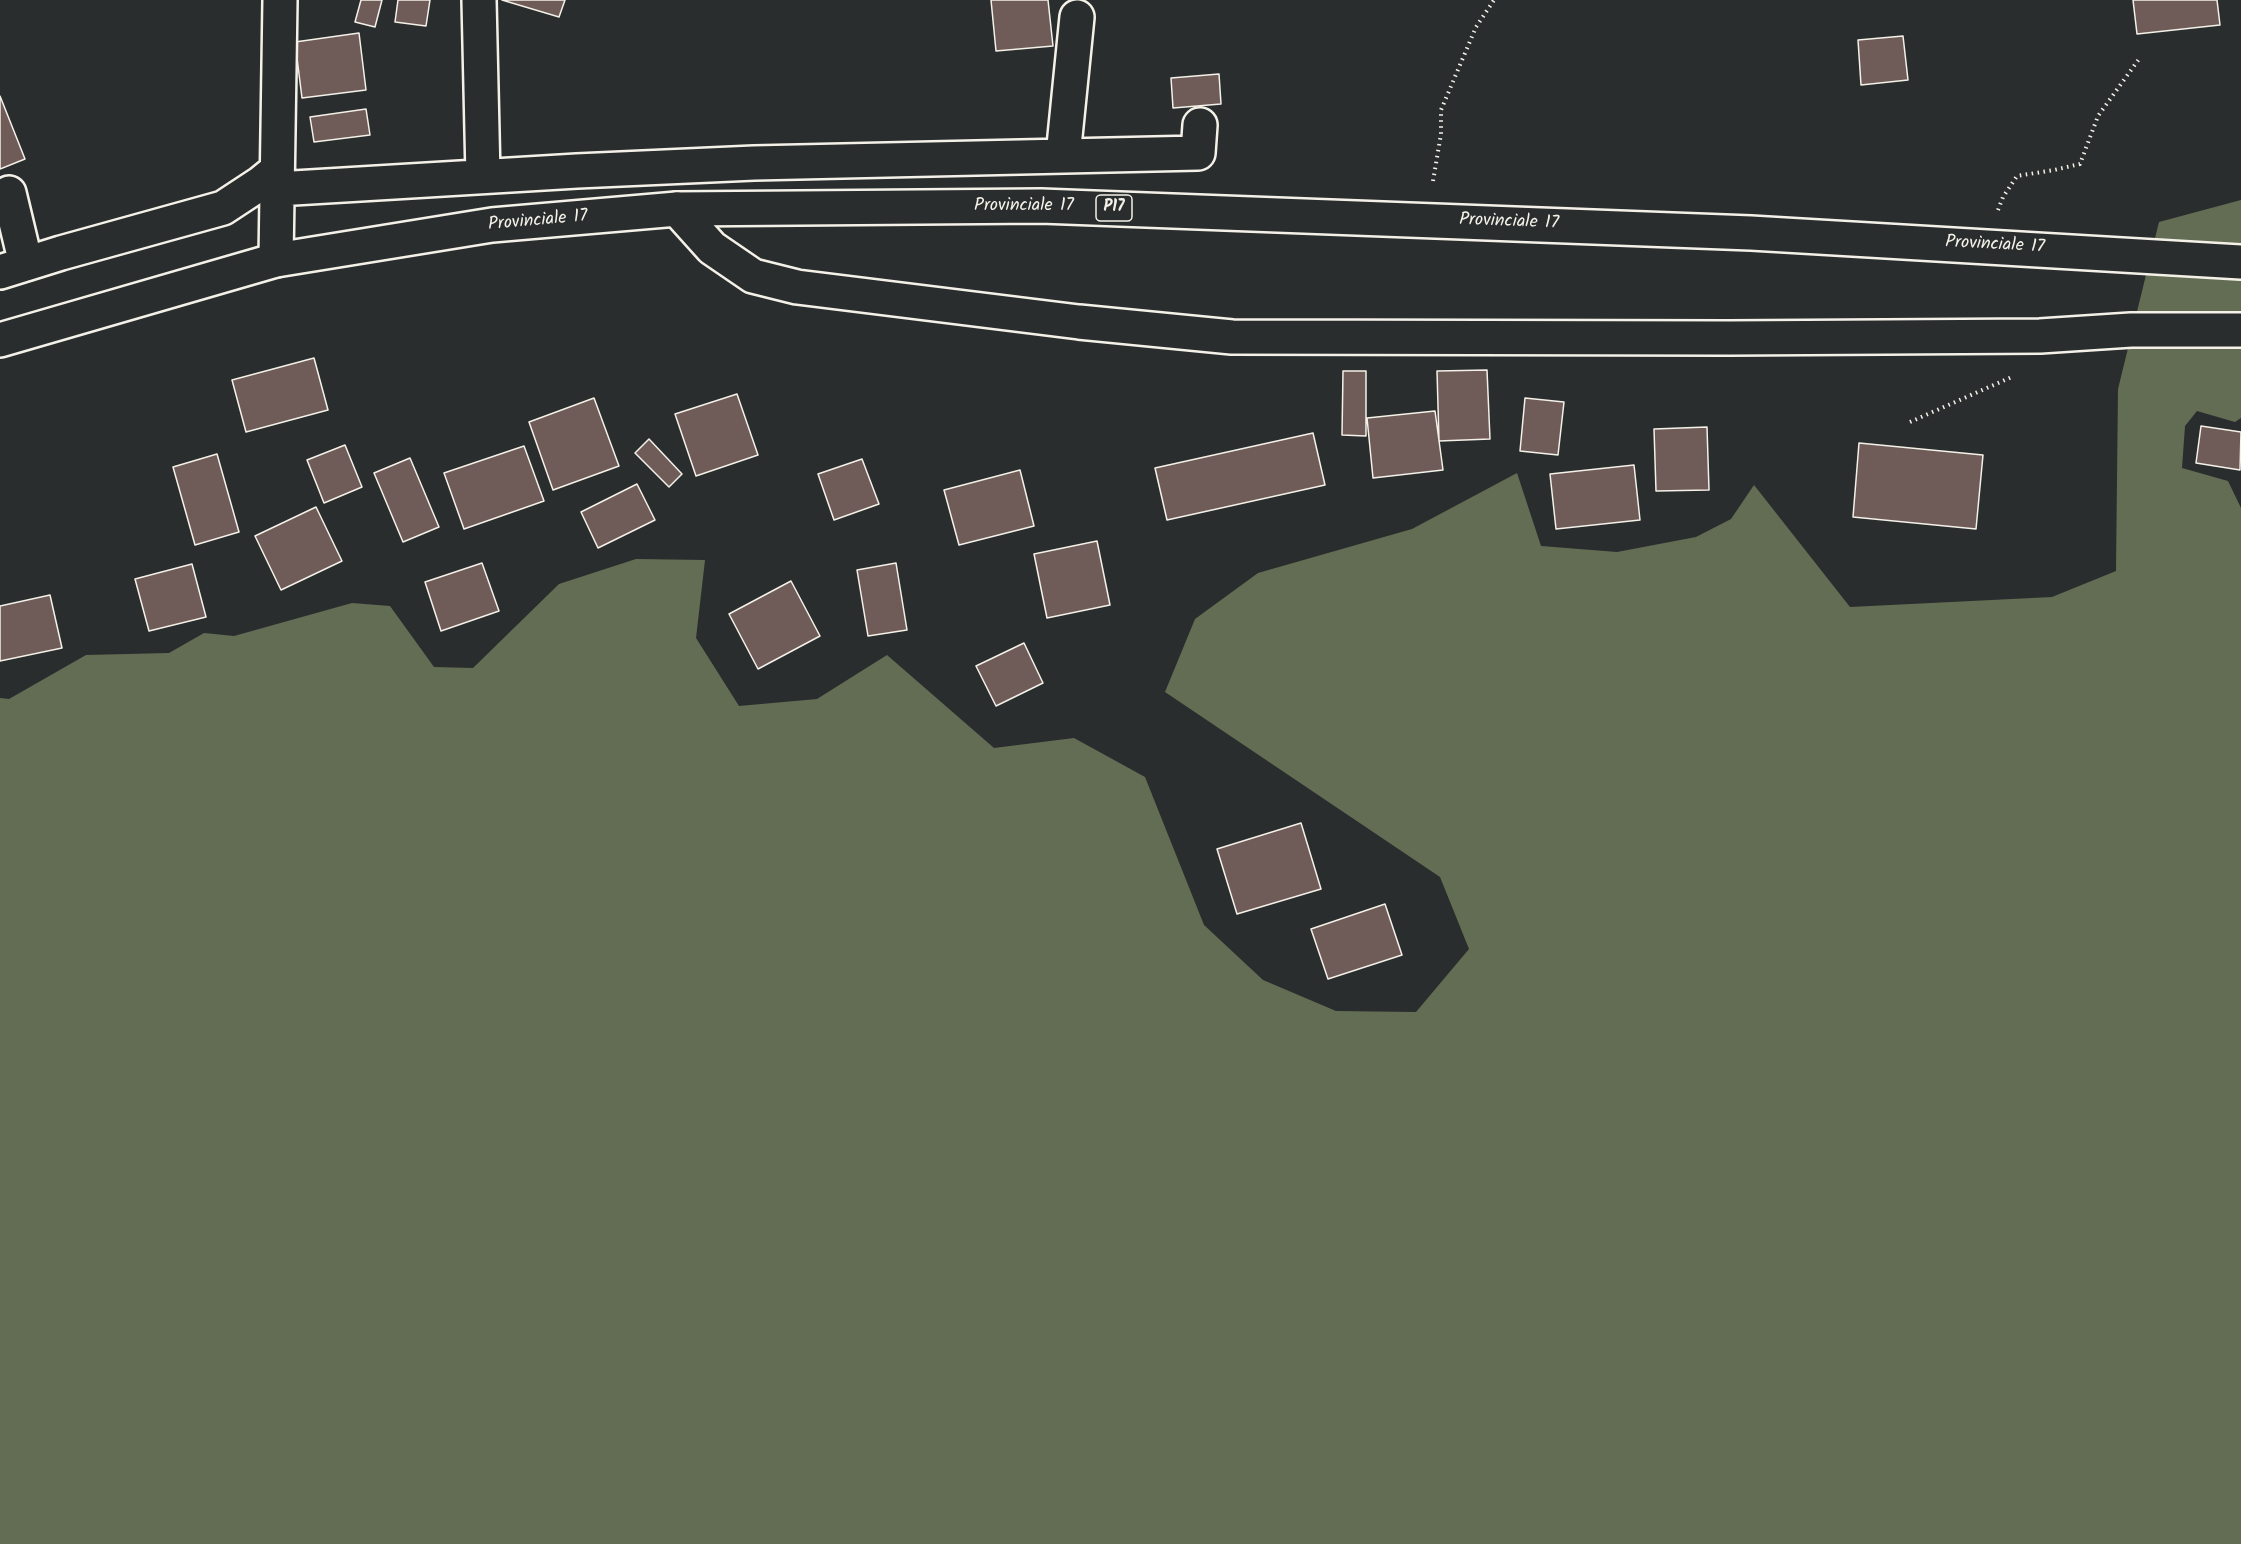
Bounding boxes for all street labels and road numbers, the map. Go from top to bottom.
road number: P17 [1096,195,1132,221]
street label: Provinciale 17 [974,196,1074,218]
street label: Provinciale 17 [487,207,589,237]
street label: Provinciale 17 [1459,210,1559,236]
street label: Provinciale 17 [1945,233,2045,259]

